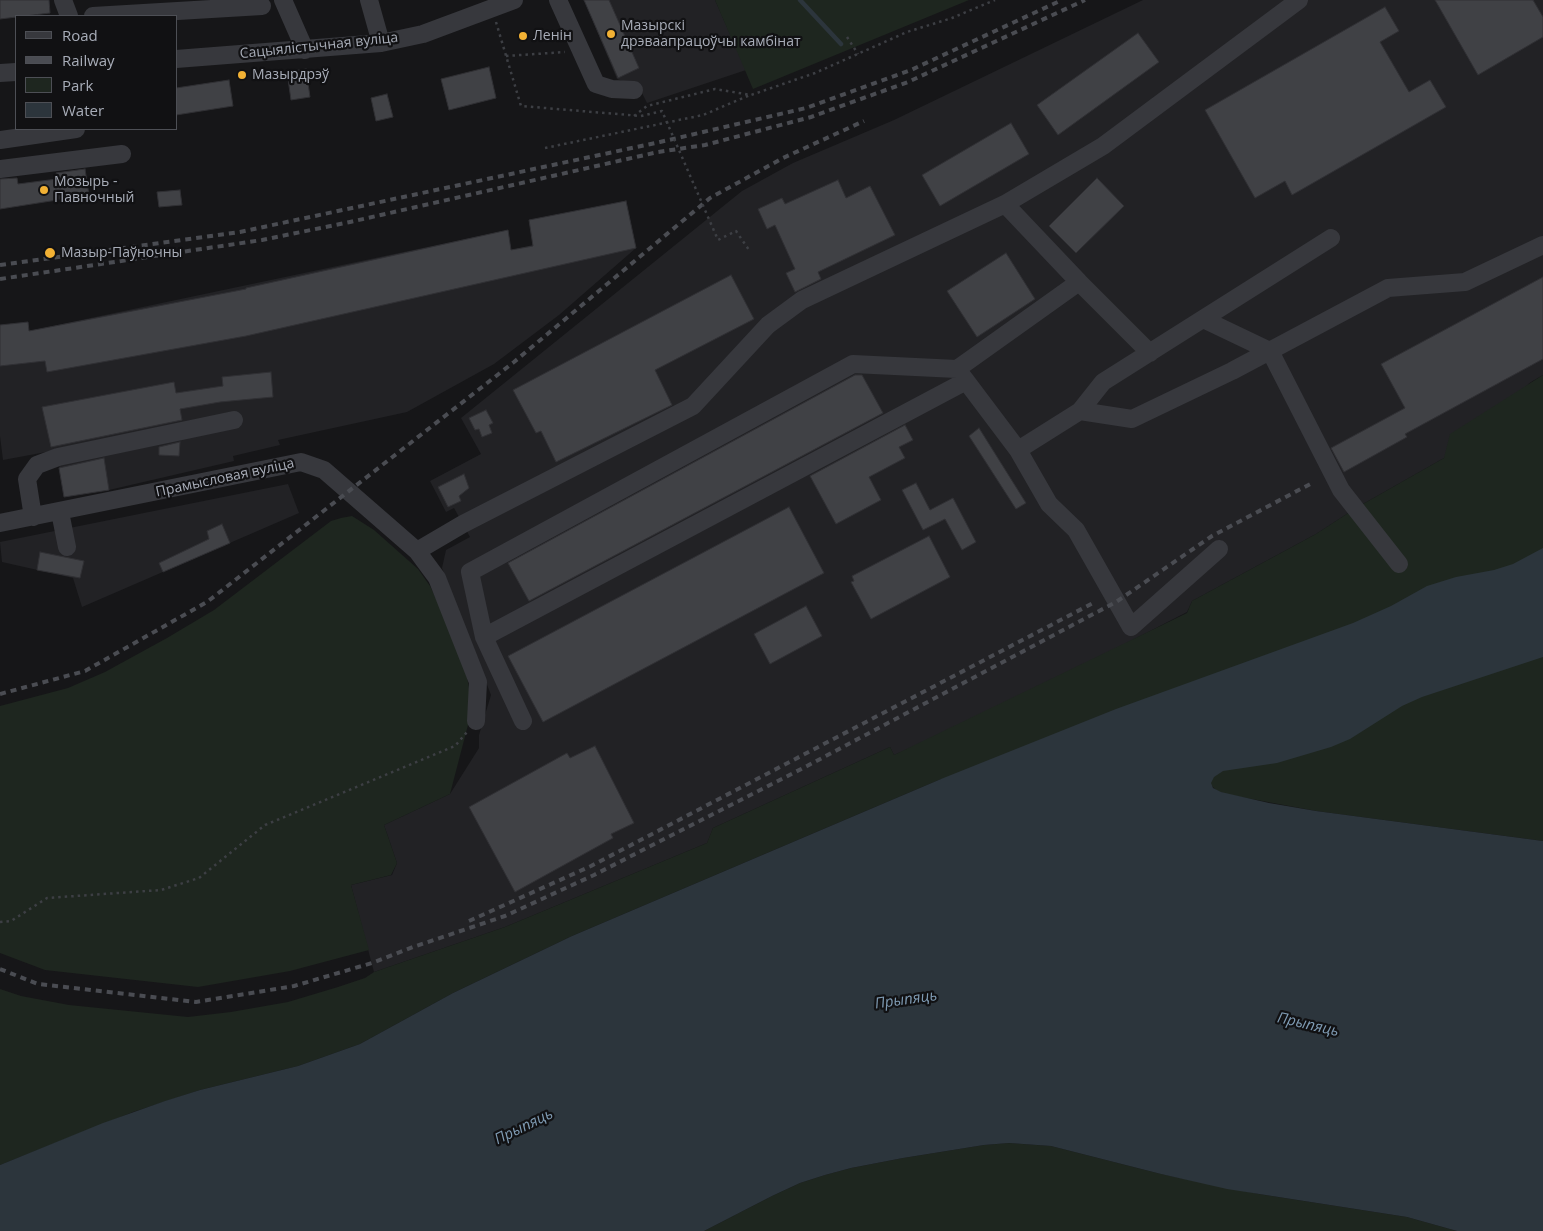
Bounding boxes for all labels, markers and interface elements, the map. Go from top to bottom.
legend [15,15,178,130]
place label: Мазырскі дрэваапрацоўчы камбінат [621,18,801,50]
text: Road [62,25,98,45]
place label: Ленін [533,28,572,44]
marker: Мазырскі дрэваапрацоўчы камбінат [605,28,617,40]
street label: Сацыялістычная вуліца [239,29,399,63]
marker: Ленін [517,30,529,42]
text: Railway [62,50,115,70]
place label: Мазырдрэў [252,67,329,83]
marker: Мазырдрэў [236,69,248,81]
text: Park [62,75,93,95]
text: Water [62,100,104,120]
place label: Мозырь - Павночный [54,174,134,206]
marker: Мозырь - Павночный [38,184,50,196]
place label: Мазыр-Паўночны [61,245,182,261]
marker: Мазыр-Паўночны [43,246,57,260]
street label: Прамысловая вуліца [154,455,296,501]
water label: Прыпяць [874,987,938,1013]
water label: Прыпяць [1275,1009,1341,1041]
water label: Прыпяць [492,1105,556,1149]

